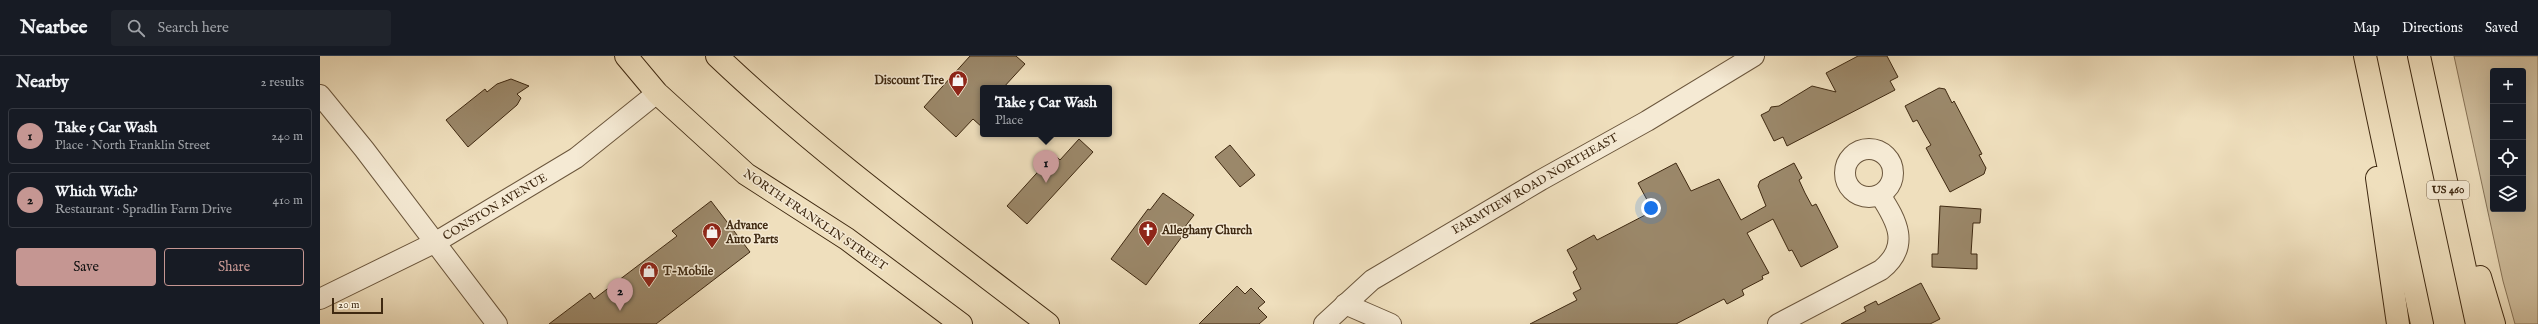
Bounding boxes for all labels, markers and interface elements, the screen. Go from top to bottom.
search box [111,10,391,46]
text: Nearbee [20,16,87,40]
icon: search [125,17,147,39]
text: Search here [157,18,229,37]
text: Map [2353,19,2380,37]
text: Directions [2402,19,2463,37]
text: Saved [2485,19,2518,37]
map controls [2490,68,2526,212]
button: + [2490,68,2526,104]
shop icon: Discount Tire [947,69,969,97]
text: Nearby [16,72,69,93]
place label: Discount Tire [874,73,944,88]
text: 2 results [260,74,304,91]
popup [980,85,1112,137]
text: Take 5 Car Wash [995,93,1097,112]
button: − [2490,104,2526,140]
text: Place [995,112,1023,129]
text: Take 5 Car Wash [55,118,157,137]
text: 1 [28,128,32,145]
text: 240 m [271,128,303,145]
street label: FARMVIEW ROAD NORTHEAST [1449,130,1621,238]
text: Place · North Franklin Street [55,137,210,154]
button: locate [2490,140,2526,176]
pin: 1 [1033,150,1059,183]
street label: NORTH FRANKLIN STREET [740,166,890,274]
street label: CONSTON AVENUE [440,170,550,244]
button: layers [2490,176,2526,212]
road number: US 460 [2427,181,2469,199]
text: Which Wich? [55,182,138,201]
text: 2 [27,192,33,209]
text: 410 m [273,192,303,209]
your location [1641,198,1661,218]
text: Restaurant · Spradlin Farm Drive [55,201,232,218]
place label: Advance Auto Parts [725,218,779,247]
church icon: Alleghany Church [1137,219,1159,247]
shop icon: Advance Auto Parts [701,221,723,249]
place label: Alleghany Church [1161,223,1253,239]
button: Save [16,248,156,286]
button: Share [164,248,304,286]
shop icon: T-Mobile [638,260,660,288]
place label: T-Mobile [662,264,714,279]
pin: 2 [607,278,633,311]
scale bar [332,296,383,315]
text: 20 m [338,298,359,312]

